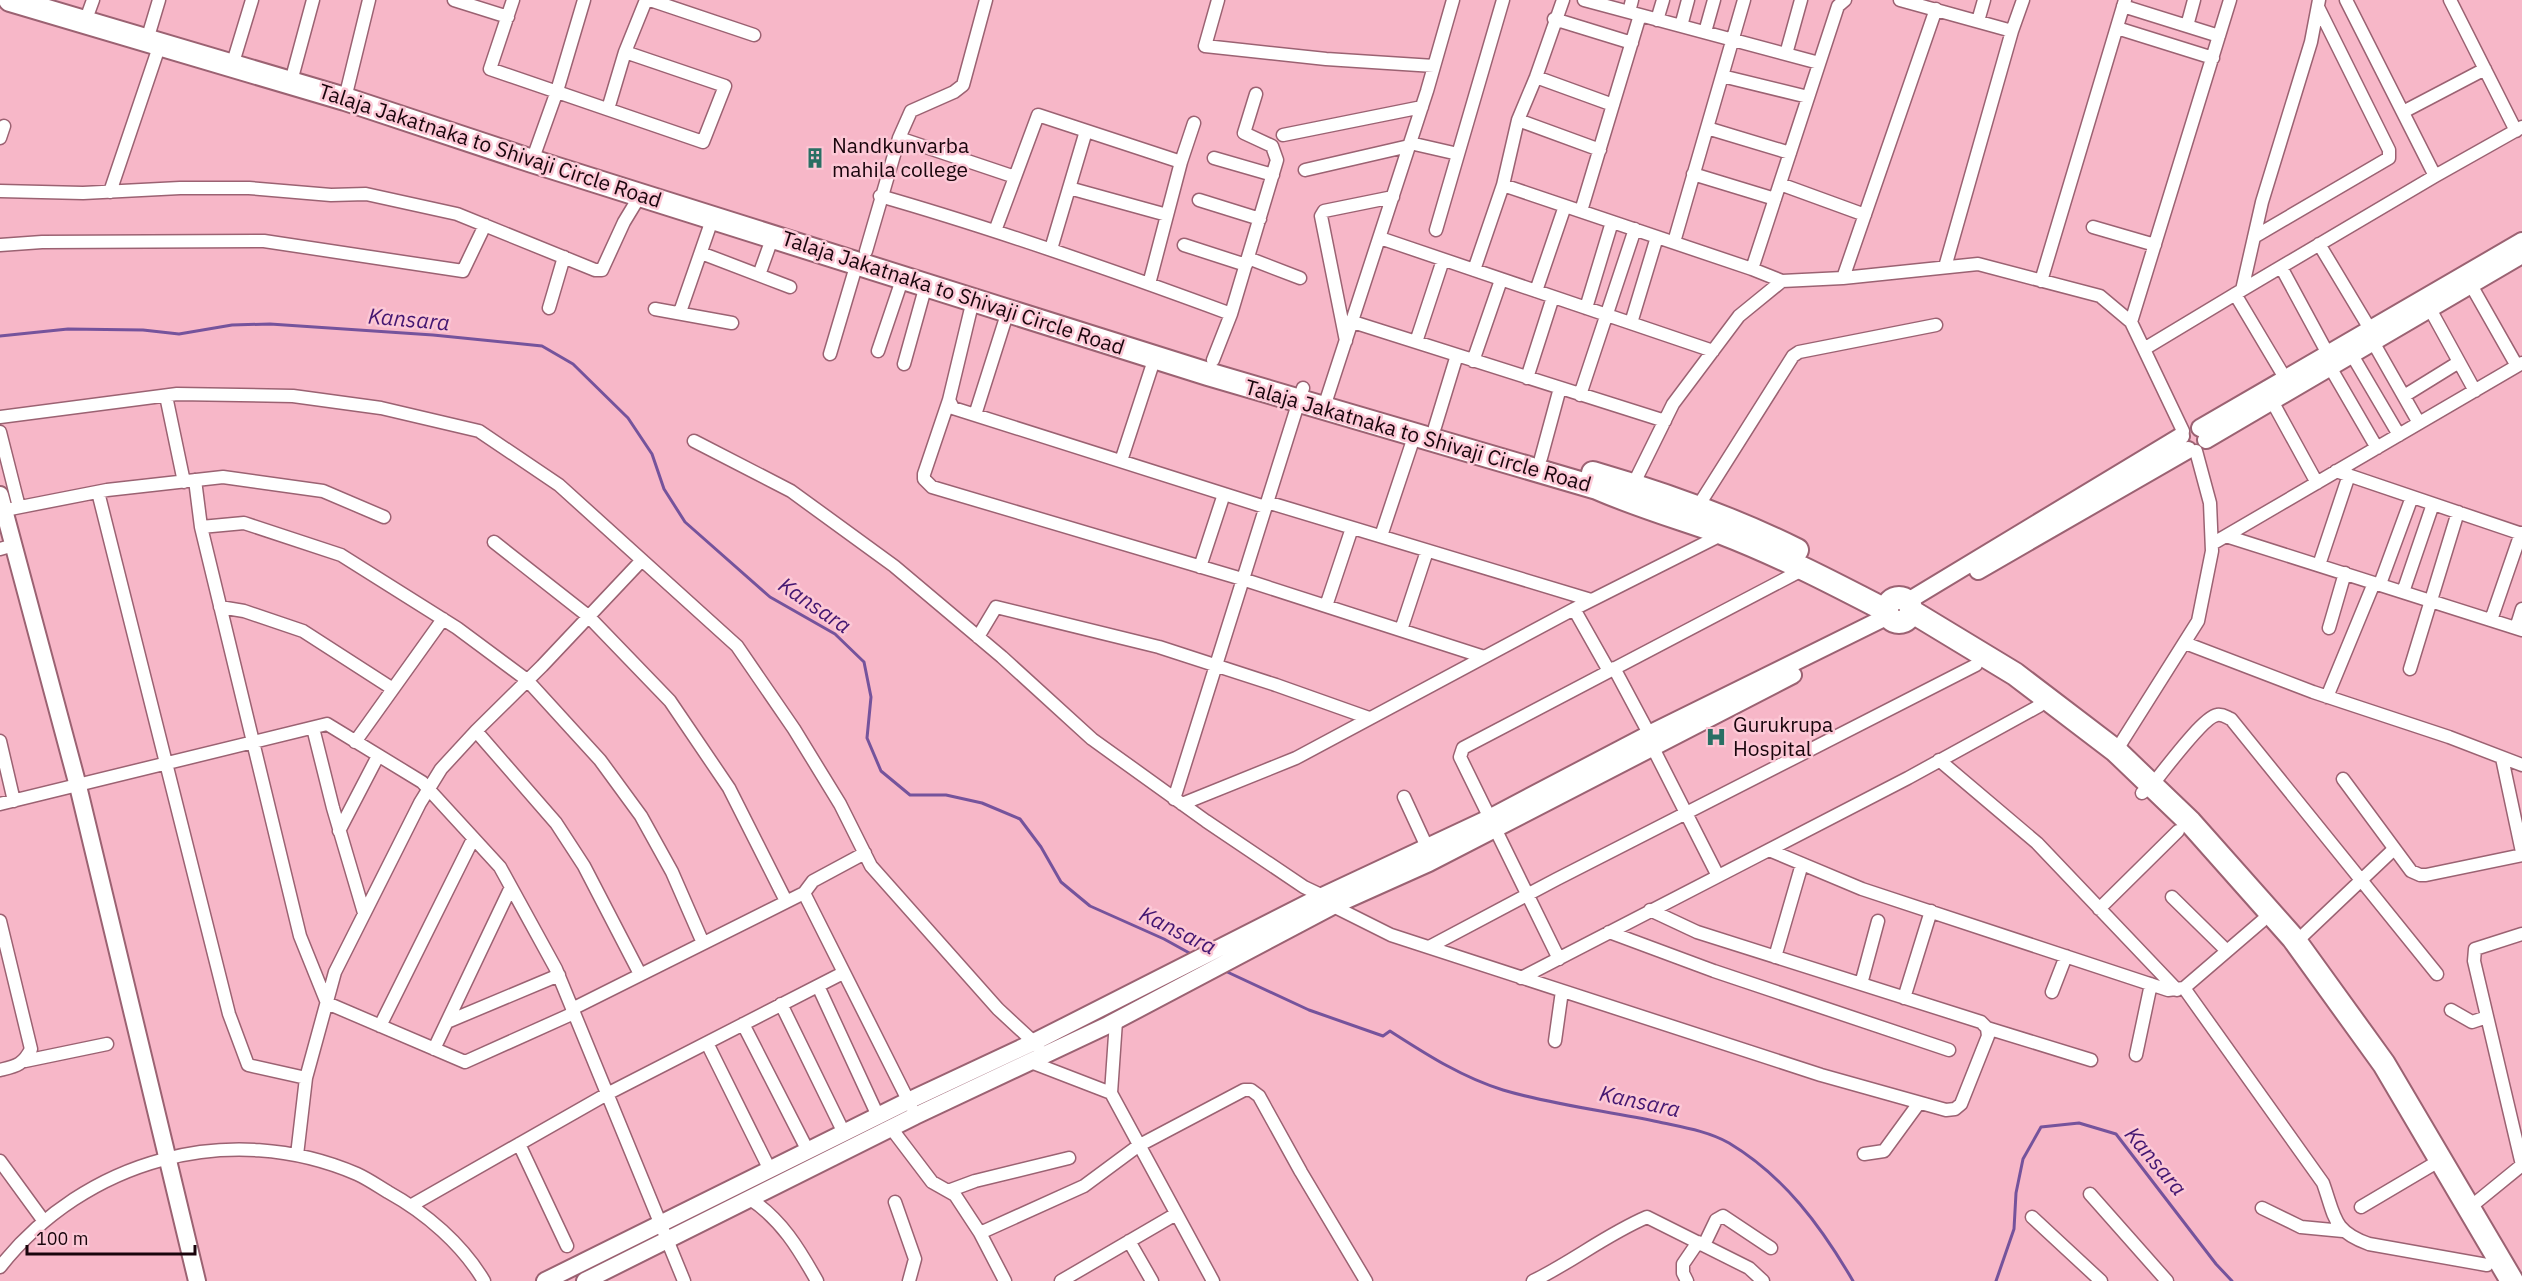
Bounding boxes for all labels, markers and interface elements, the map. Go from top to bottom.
street label: Talaja Jakatnaka to Shivaji Circle Road [315,76,665,214]
place label: Nandkunvarba mahila college [832,131,969,183]
building icon: Nandkunvarba mahila college [803,146,827,170]
street label: Talaja Jakatnaka to Shivaji Circle Road [778,223,1128,361]
water label: Kansara [367,300,451,337]
street label: Talaja Jakatnaka to Shivaji Circle Road [1242,372,1595,498]
water label: Kansara [773,570,857,639]
place label: Gurukrupa Hospital [1733,710,1833,762]
hospital icon: Gurukrupa Hospital [1704,725,1728,749]
water label: Kansara [1135,899,1221,960]
water label: Kansara [1597,1078,1683,1123]
water label: Kansara [2119,1120,2194,1201]
scale bar [27,1218,195,1256]
text: 100 m [36,1227,88,1250]

